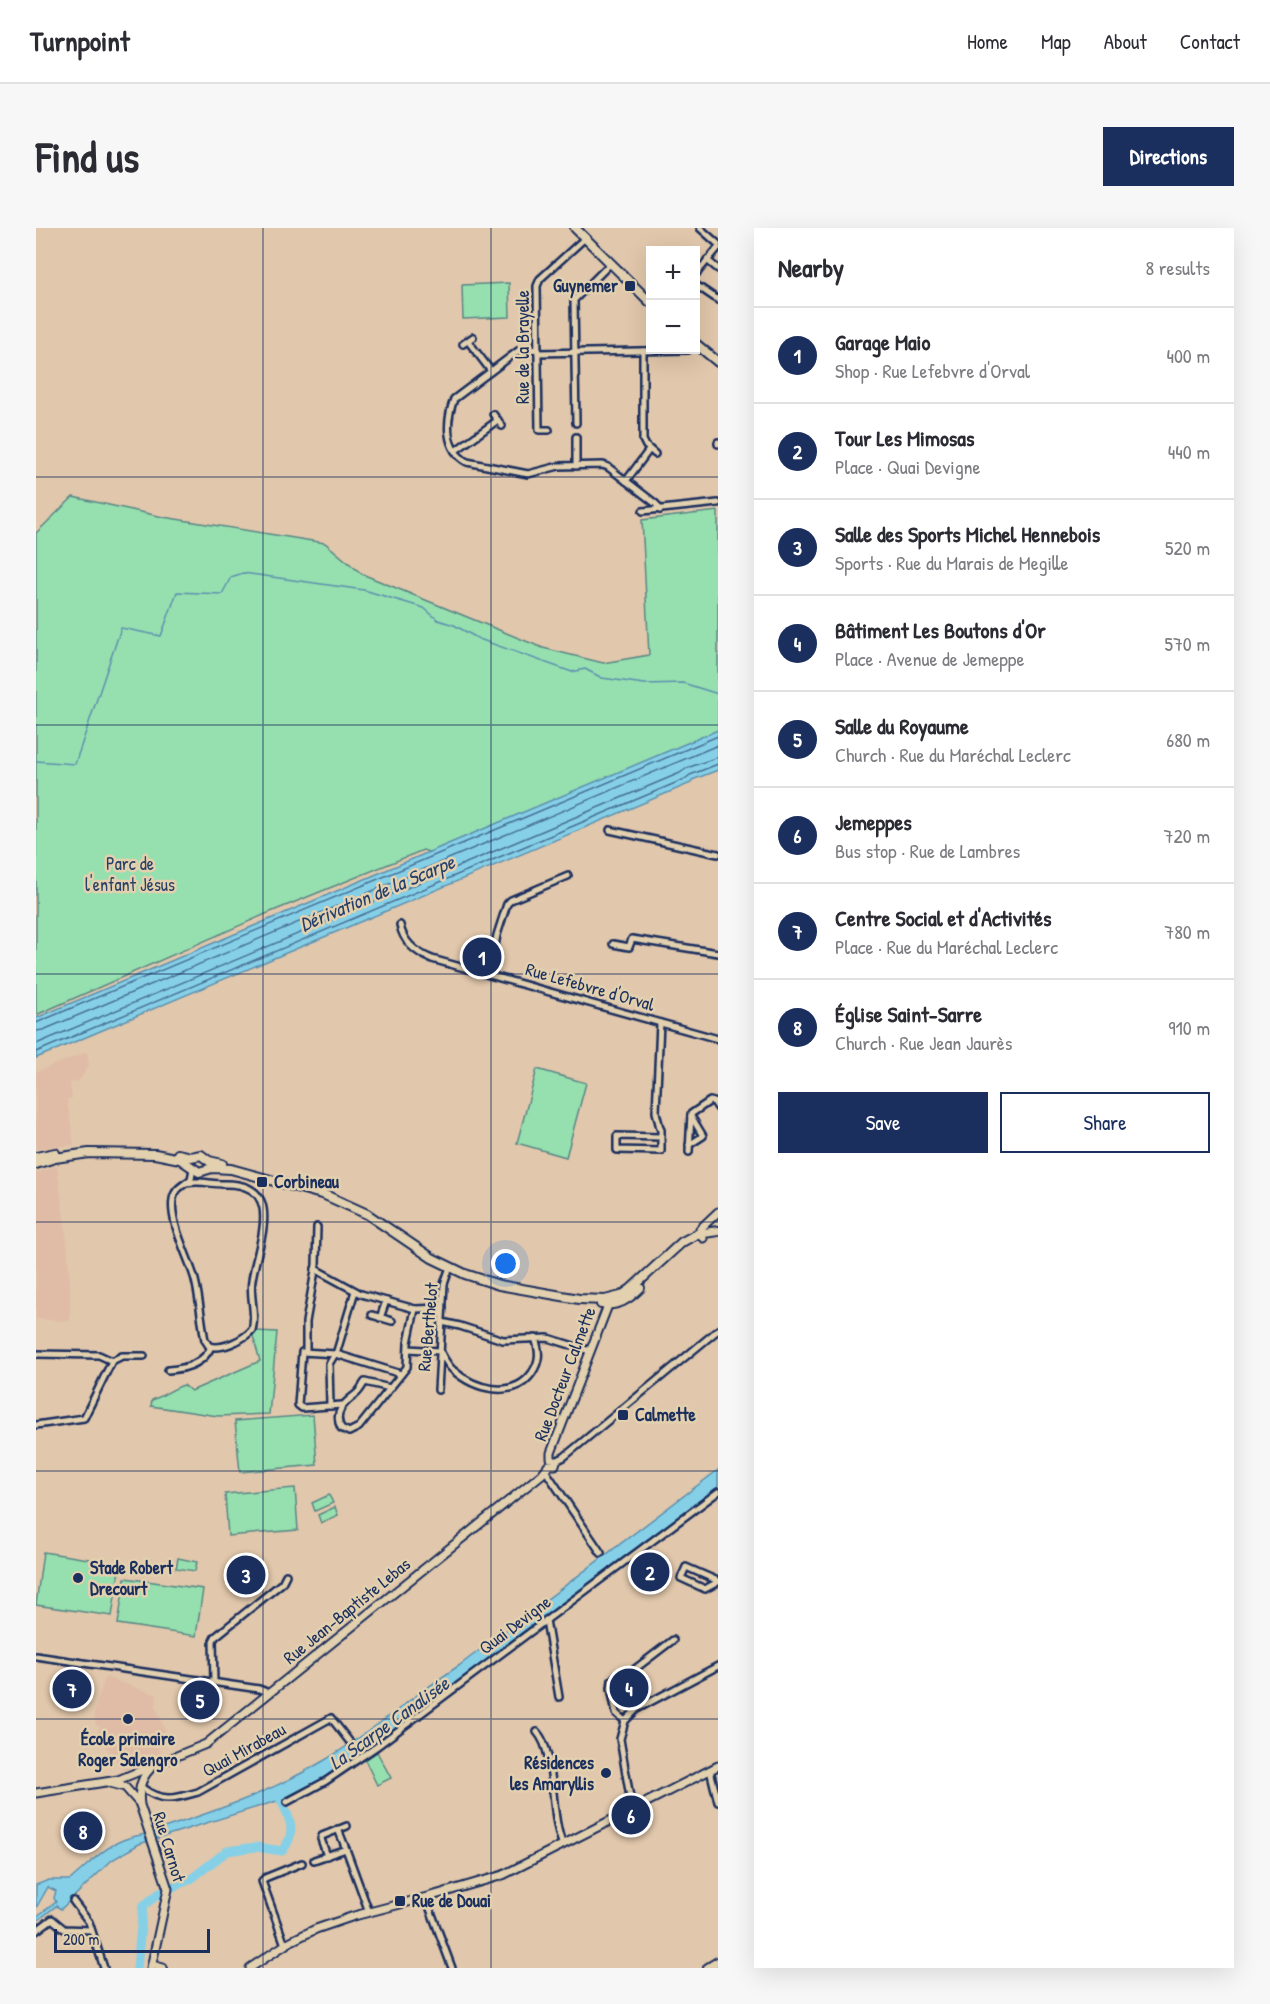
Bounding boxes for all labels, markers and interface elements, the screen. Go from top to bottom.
text: Turnpoint [30,22,130,60]
text: Home [967,27,1008,56]
text: Map [1041,27,1071,56]
text: About [1104,27,1147,56]
text: Contact [1180,27,1240,56]
button: Directions [1103,127,1234,186]
text: Find us [36,128,139,185]
map controls [646,246,700,354]
button: + [646,246,700,300]
text: Nearby [778,250,844,285]
text: 8 results [1145,254,1210,281]
place label: Guynemer [553,273,618,299]
marker: Guynemer [623,279,637,293]
street label: Rue de la Brayelle [510,290,535,404]
button: − [646,300,700,354]
text: Garage Maio [835,327,930,357]
text: 1 [794,342,801,369]
text: 400 m [1166,342,1210,369]
text: Shop · Rue Lefebvre d'Orval [835,357,1030,384]
text: Tour Les Mimosas [835,423,974,453]
text: 2 [793,438,802,465]
text: 440 m [1168,438,1210,465]
text: Place · Quai Devigne [835,453,981,480]
text: Salle des Sports Michel Hennebois [835,519,1100,549]
text: 3 [793,534,802,561]
text: 520 m [1165,534,1210,561]
text: Sports · Rue du Marais de Megille [835,549,1069,576]
text: Bâtiment Les Boutons d'Or [835,615,1046,645]
text: 4 [794,630,801,657]
text: 570 m [1164,630,1210,657]
text: Place · Avenue de Jemeppe [835,645,1024,672]
text: Salle du Royaume [835,711,969,741]
text: 5 [793,726,802,753]
text: 680 m [1166,726,1210,753]
text: Church · Rue du Maréchal Leclerc [835,741,1071,768]
text: Jemeppes [835,807,912,837]
text: 6 [794,822,801,849]
text: 720 m [1164,822,1210,849]
text: Bus stop · Rue de Lambres [835,837,1020,864]
water label: Dérivation de la Scarpe [295,847,460,938]
park label: Parc de l'enfant Jésus [85,851,175,897]
text: Centre Social et d'Activités [835,903,1051,933]
text: 7 [793,918,802,945]
text: 780 m [1164,918,1210,945]
text: Place · Rue du Maréchal Leclerc [835,933,1058,960]
pin: 1 [462,934,502,980]
street label: Rue Lefebvre d'Orval [523,956,658,1017]
text: Église Saint-Sarre [835,999,982,1029]
text: 8 [793,1014,802,1041]
text: 910 m [1168,1014,1210,1041]
text: Church · Rue Jean Jaurès [835,1029,1013,1056]
button: Save [778,1092,988,1153]
button: Share [1000,1092,1210,1153]
place label: Corbineau [274,1169,340,1194]
marker: Corbineau [255,1175,269,1189]
your location [491,1249,520,1278]
street label: Rue Berthelot [411,1281,444,1372]
street label: Rue Docteur Calmette [527,1303,602,1444]
place label: Calmette [635,1402,696,1427]
marker: Calmette [616,1408,630,1422]
pin: 2 [630,1550,670,1594]
pin: 3 [226,1552,266,1598]
street label: Rue Jean-Baptiste Lebas [278,1552,416,1670]
place label: Stade Robert Drecourt [90,1555,174,1601]
marker: Stade Robert Drecourt [71,1571,85,1585]
street label: Quai Devigne [473,1589,556,1660]
pin: 7 [52,1666,92,1712]
pin: 4 [610,1666,648,1710]
water label: La Scarpe Canalisée [323,1669,456,1776]
pin: 5 [180,1678,220,1722]
marker: École primaire Roger Salengro [121,1712,135,1726]
street label: Quai Mirabeau [198,1716,290,1783]
place label: École primaire Roger Salengro [78,1726,178,1773]
place label: Résidences les Amaryllis [510,1750,594,1797]
marker: Résidences les Amaryllis [599,1766,613,1780]
pin: 6 [612,1792,650,1838]
pin: 8 [64,1808,102,1854]
street label: Rue Carnot [147,1809,192,1886]
place label: Rue de Douai [412,1888,491,1913]
marker: Rue de Douai [393,1894,407,1908]
scale bar [54,1926,210,1954]
text: 200 m [63,1928,99,1950]

